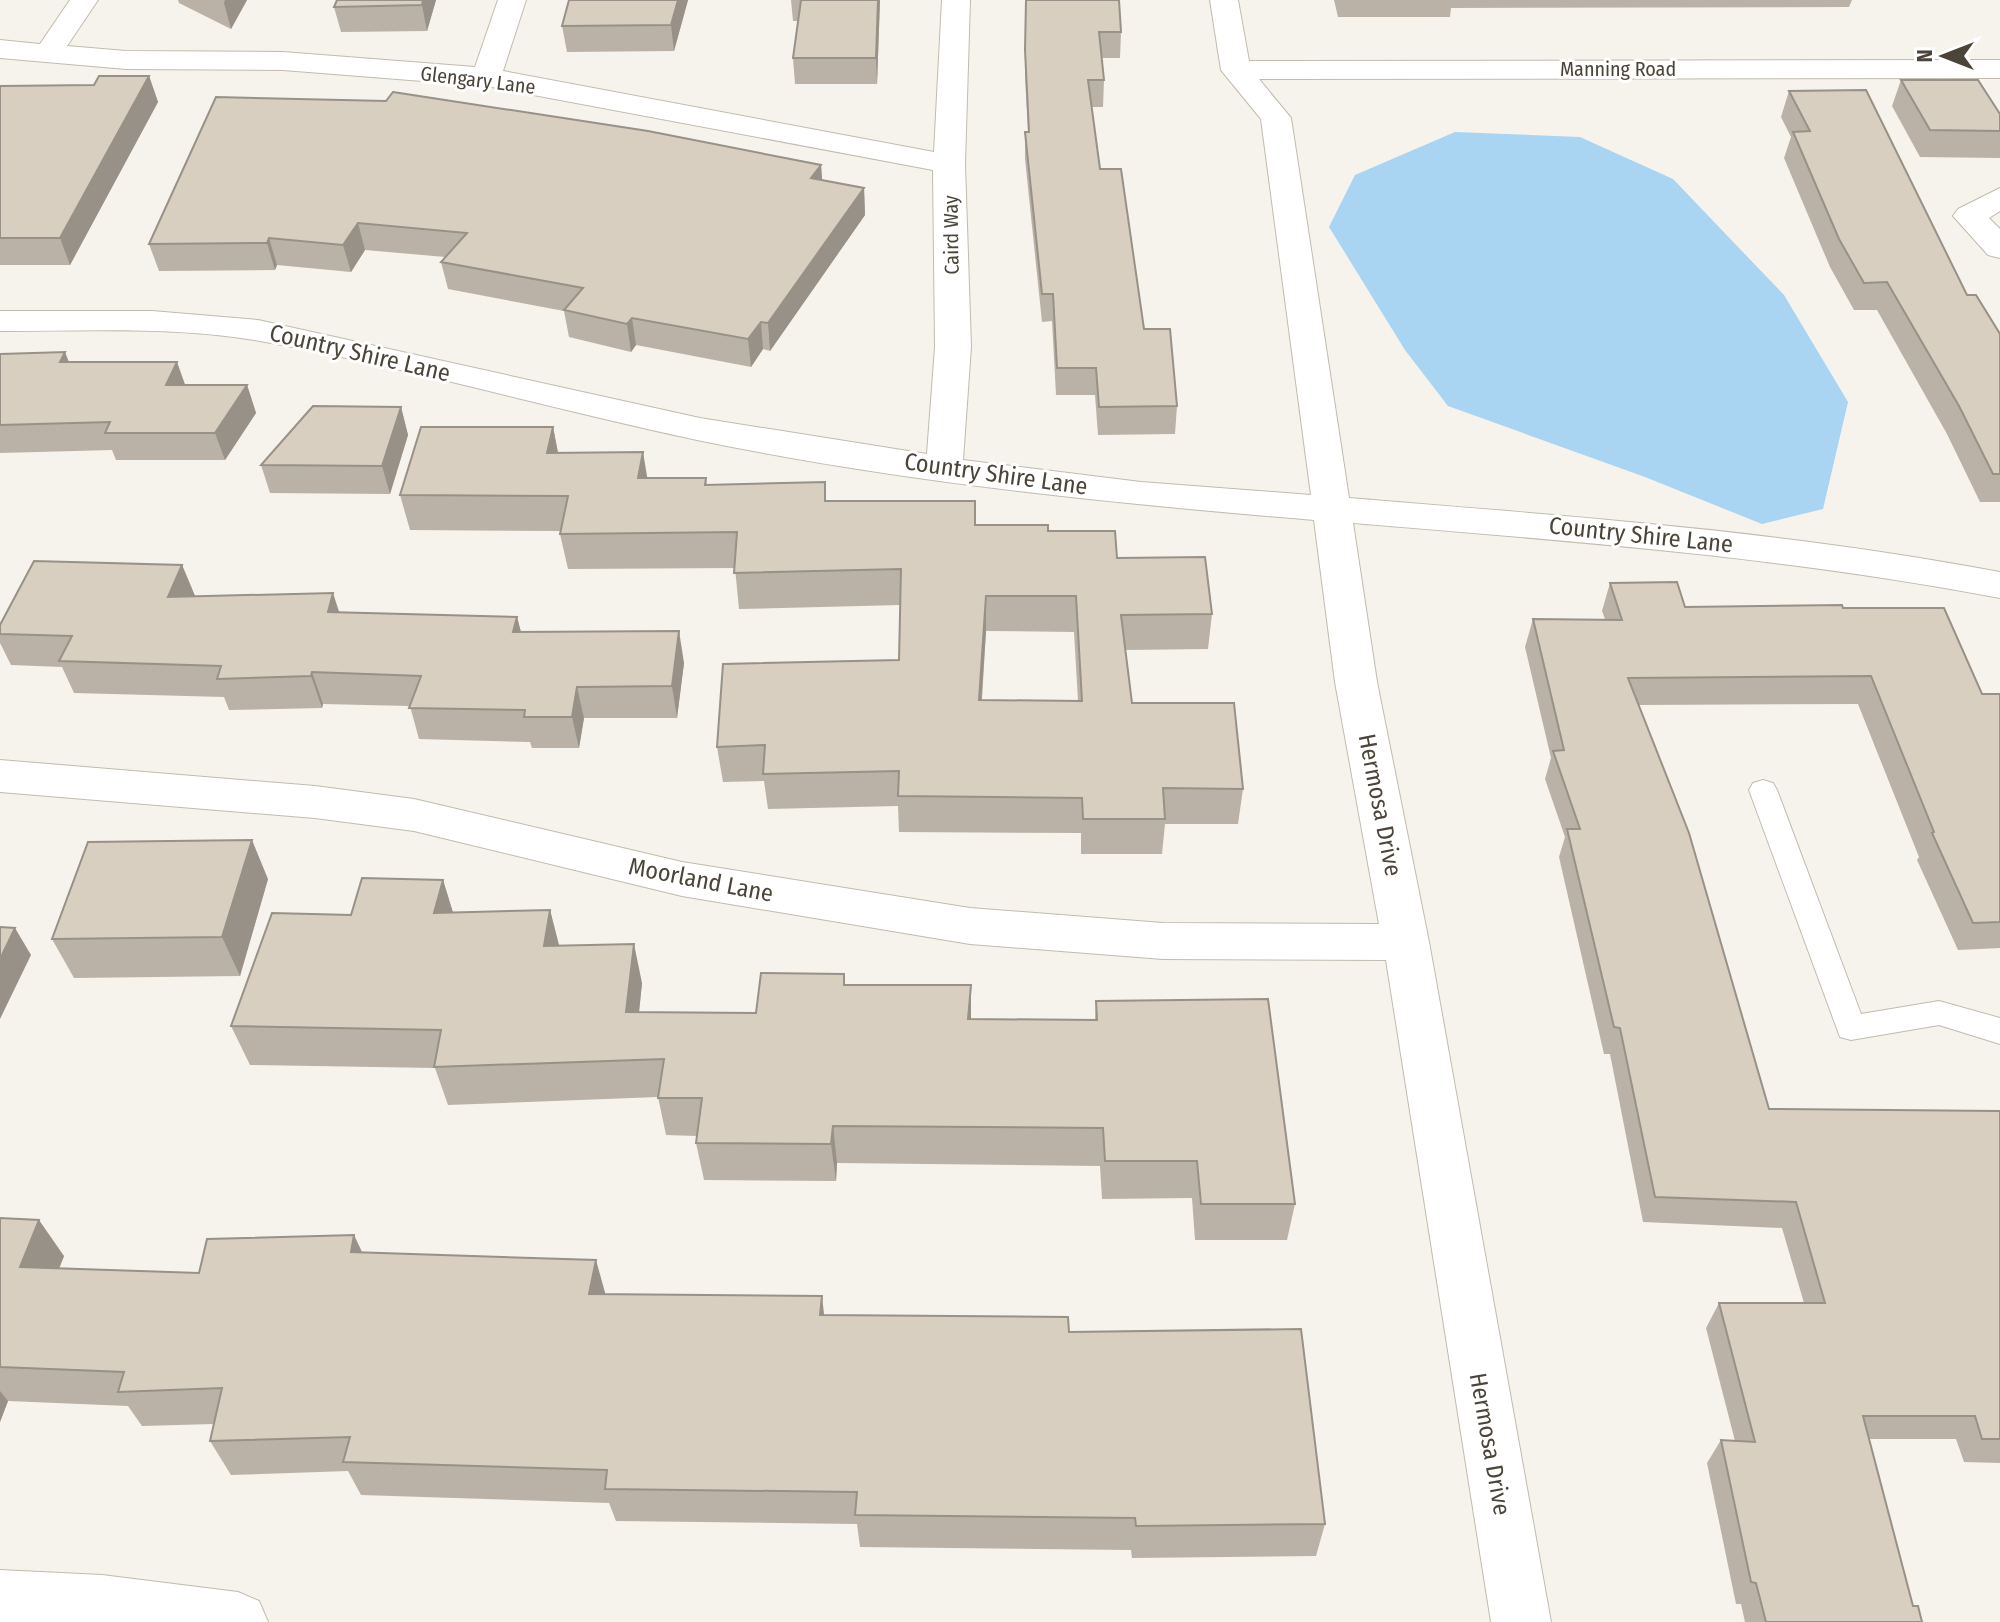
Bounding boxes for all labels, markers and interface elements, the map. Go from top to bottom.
north arrow [1904,16,1984,96]
text: N [1911,49,1938,63]
street label: Manning Road [1560,57,1676,81]
street label: Glengary Lane [419,61,537,99]
street label: Caird Way [938,195,964,275]
street label: Country Shire Lane [267,319,453,387]
street label: Country Shire Lane [903,447,1089,501]
street label: Country Shire Lane [1548,511,1734,559]
street label: Hermosa Drive [1353,732,1407,878]
street label: Moorland Lane [626,852,776,908]
street label: Hermosa Drive [1464,1371,1516,1517]

